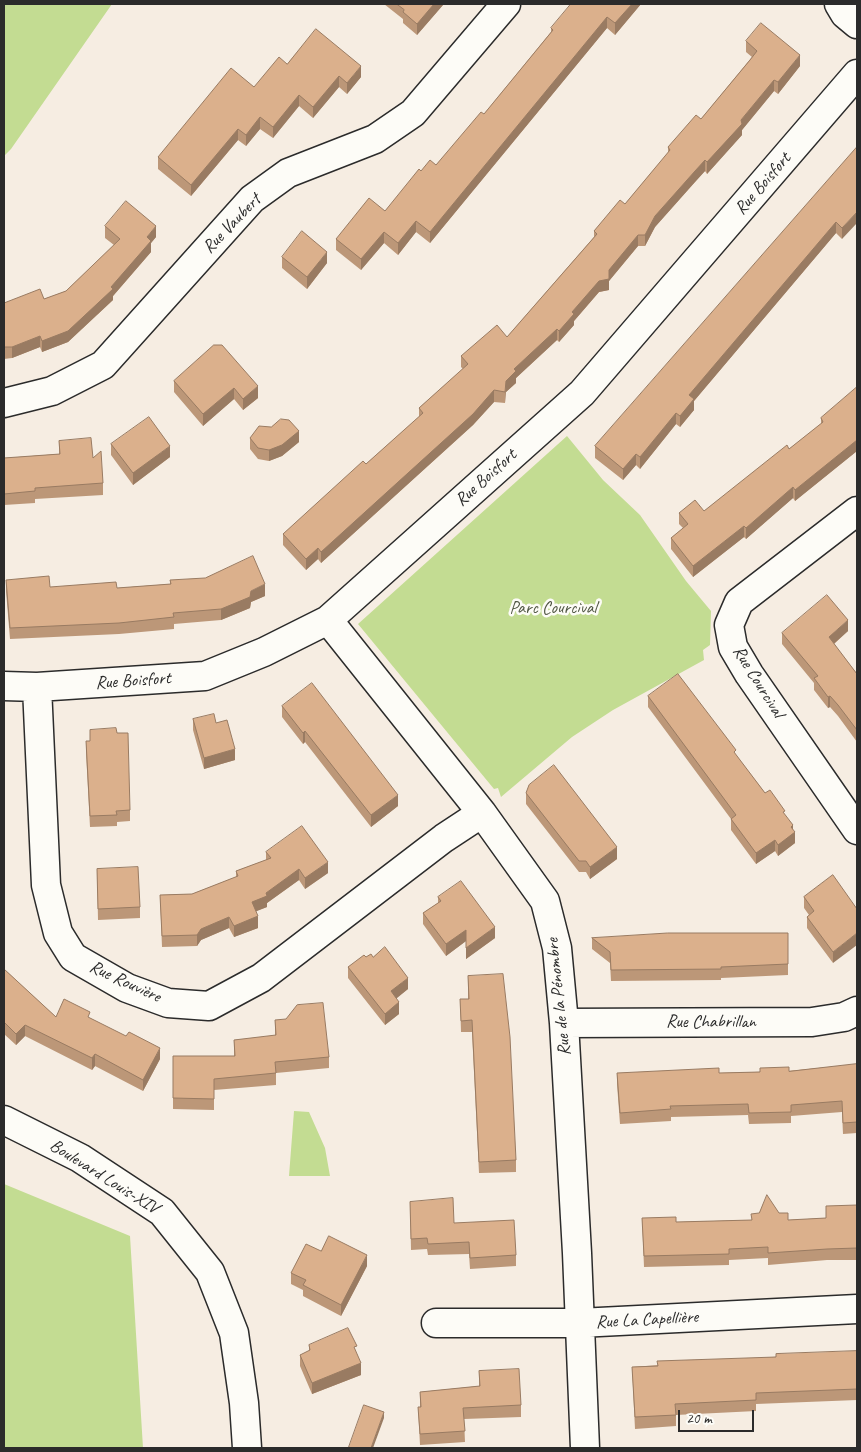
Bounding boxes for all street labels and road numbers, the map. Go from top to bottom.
street label: Rue Boisfort [730,149,796,219]
street label: Rue Vaubert [198,190,266,258]
street label: Rue Boisfort [451,445,521,511]
street label: Rue Courcival [728,642,788,722]
street label: Rue Boisfort [95,668,171,694]
street label: Rue de la Pénombre [542,937,576,1057]
street label: Rue Rouvière [86,956,164,1008]
street label: Rue Chabrillan [666,1011,756,1033]
street label: Boulevard Louis-XIV [46,1135,162,1219]
street label: Rue La Capellière [595,1307,699,1333]

